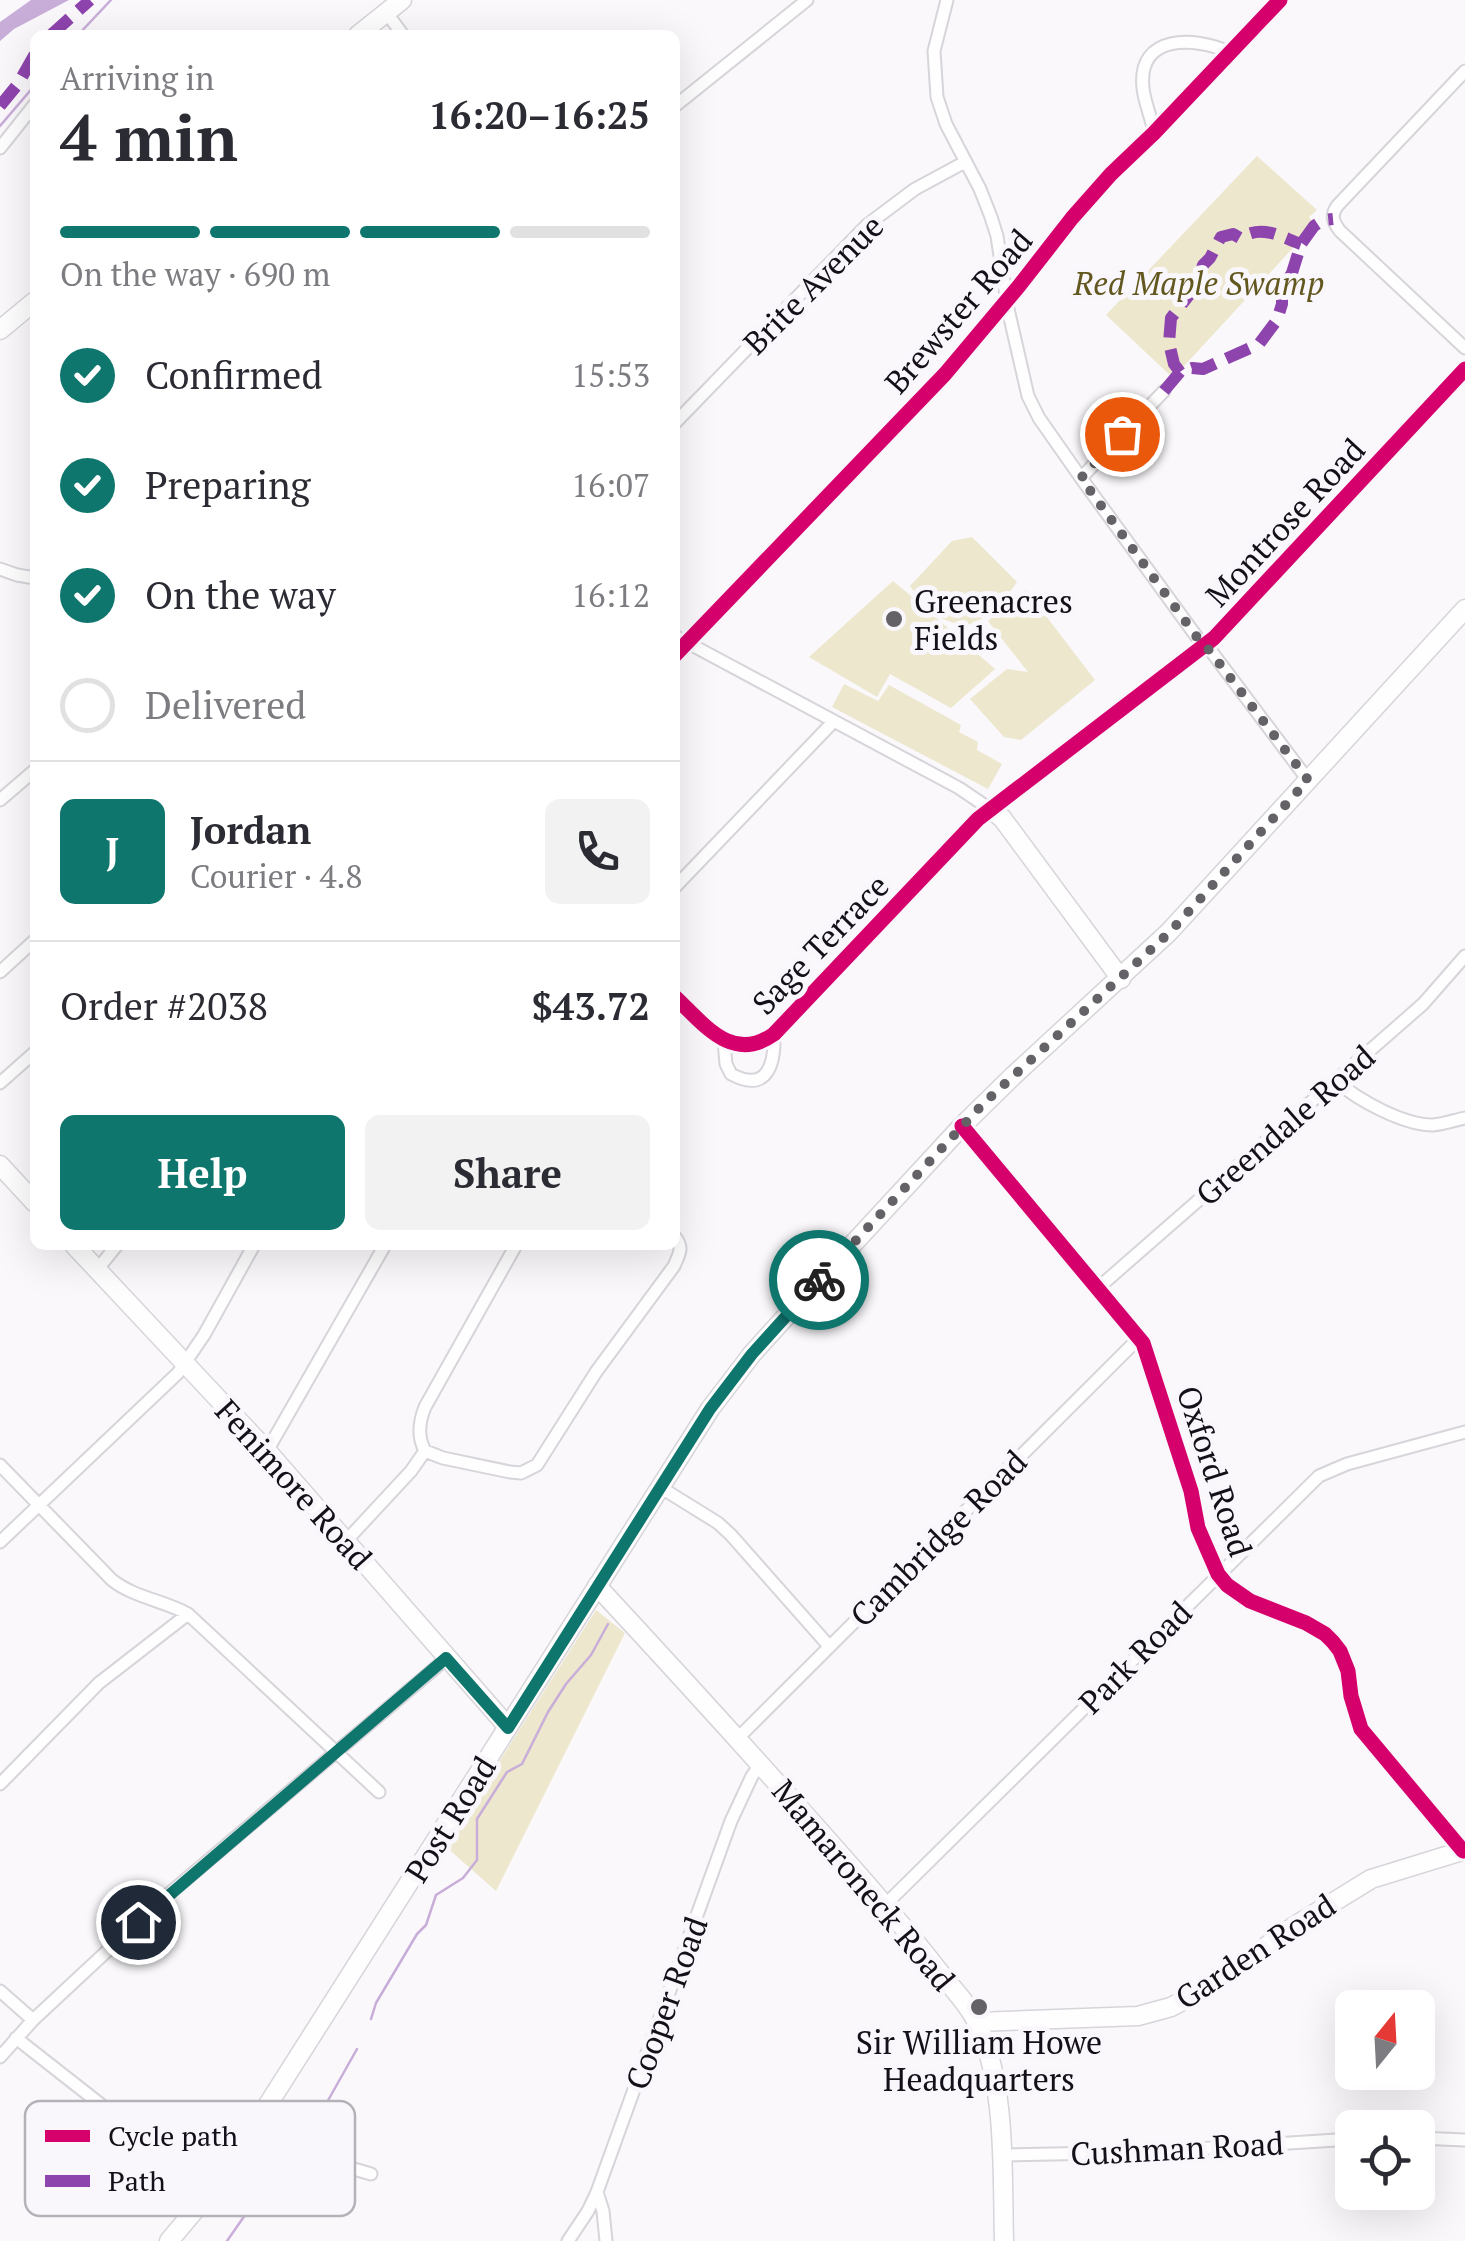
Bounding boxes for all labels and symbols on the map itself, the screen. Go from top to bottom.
street label: Brite Avenue [734,205,892,363]
street label: Brewster Road [875,220,1041,402]
park label: Red Maple Swamp [1073,262,1324,304]
pin [1080,392,1165,477]
street label: Montrose Road [1196,429,1374,615]
place label: Greenacres Fields [914,580,1073,659]
marker: Greenacres Fields [883,608,905,630]
street label: Sage Terrace [743,865,897,1023]
street label: Greendale Road [1187,1035,1384,1214]
courier [769,1230,869,1330]
street label: Oxford Road [1168,1380,1262,1562]
street label: Fenimore Road [206,1390,382,1578]
street label: Cambridge Road [841,1440,1036,1635]
street label: Park Road [1070,1591,1201,1722]
street label: Post Road [395,1748,505,1890]
street label: Mamaroneck Road [763,1771,965,2000]
pin [96,1880,181,1965]
street label: Garden Road [1167,1884,1343,2018]
street label: Cooper Road [615,1911,717,2095]
north arrow [1335,1990,1435,2090]
marker: Sir William Howe Headquarters [968,1996,990,2018]
place label: Sir William Howe Headquarters [856,2021,1102,2100]
legend [25,2101,355,2216]
text: Cycle path [108,2117,238,2154]
street label: Cushman Road [1069,2121,1285,2175]
text: Path [108,2162,166,2199]

